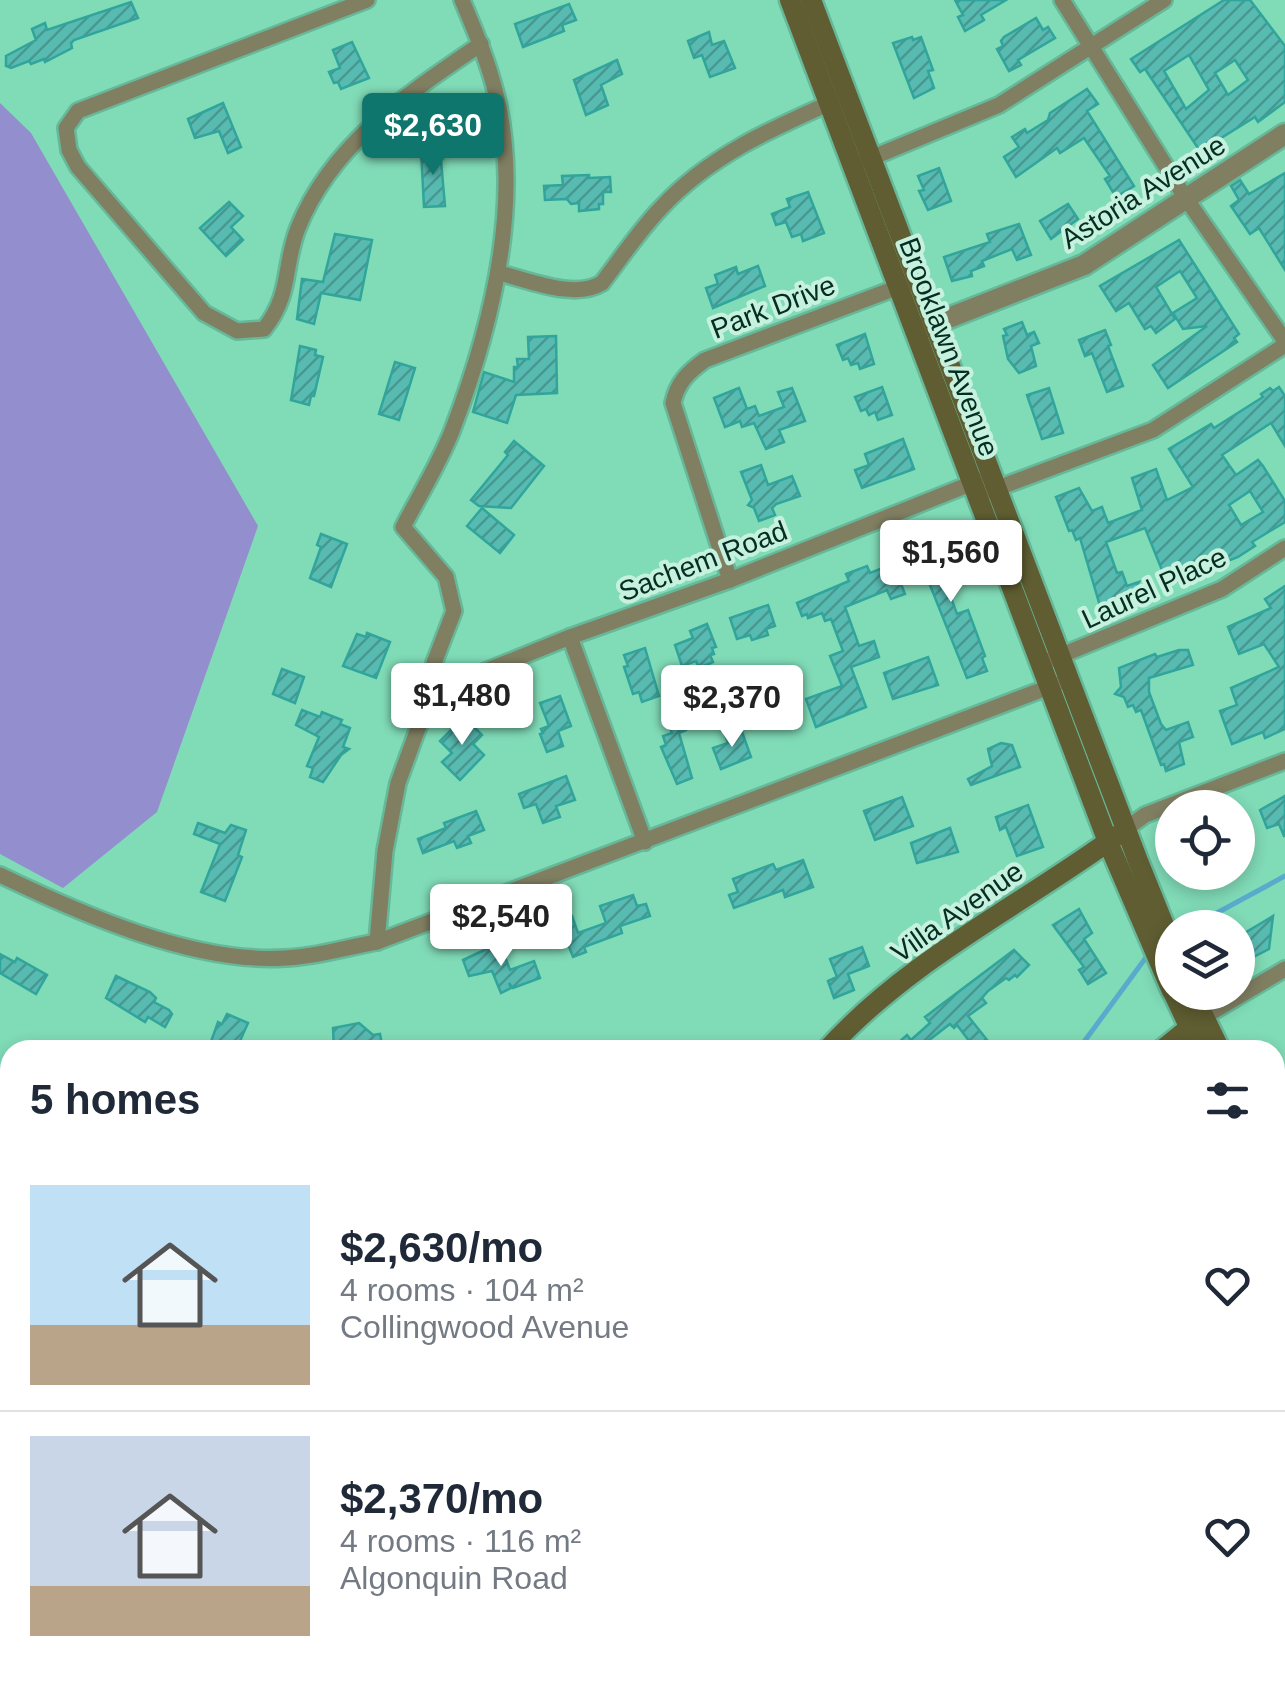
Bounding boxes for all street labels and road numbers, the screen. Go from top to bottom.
street label: Astoria Avenue [1055,129,1231,255]
street label: Brooklawn Avenue [893,233,1005,461]
street label: Park Drive [706,269,840,345]
street label: Sachem Road [615,515,791,607]
street label: Laurel Place [1077,541,1231,635]
street label: Villa Avenue [885,855,1029,969]

